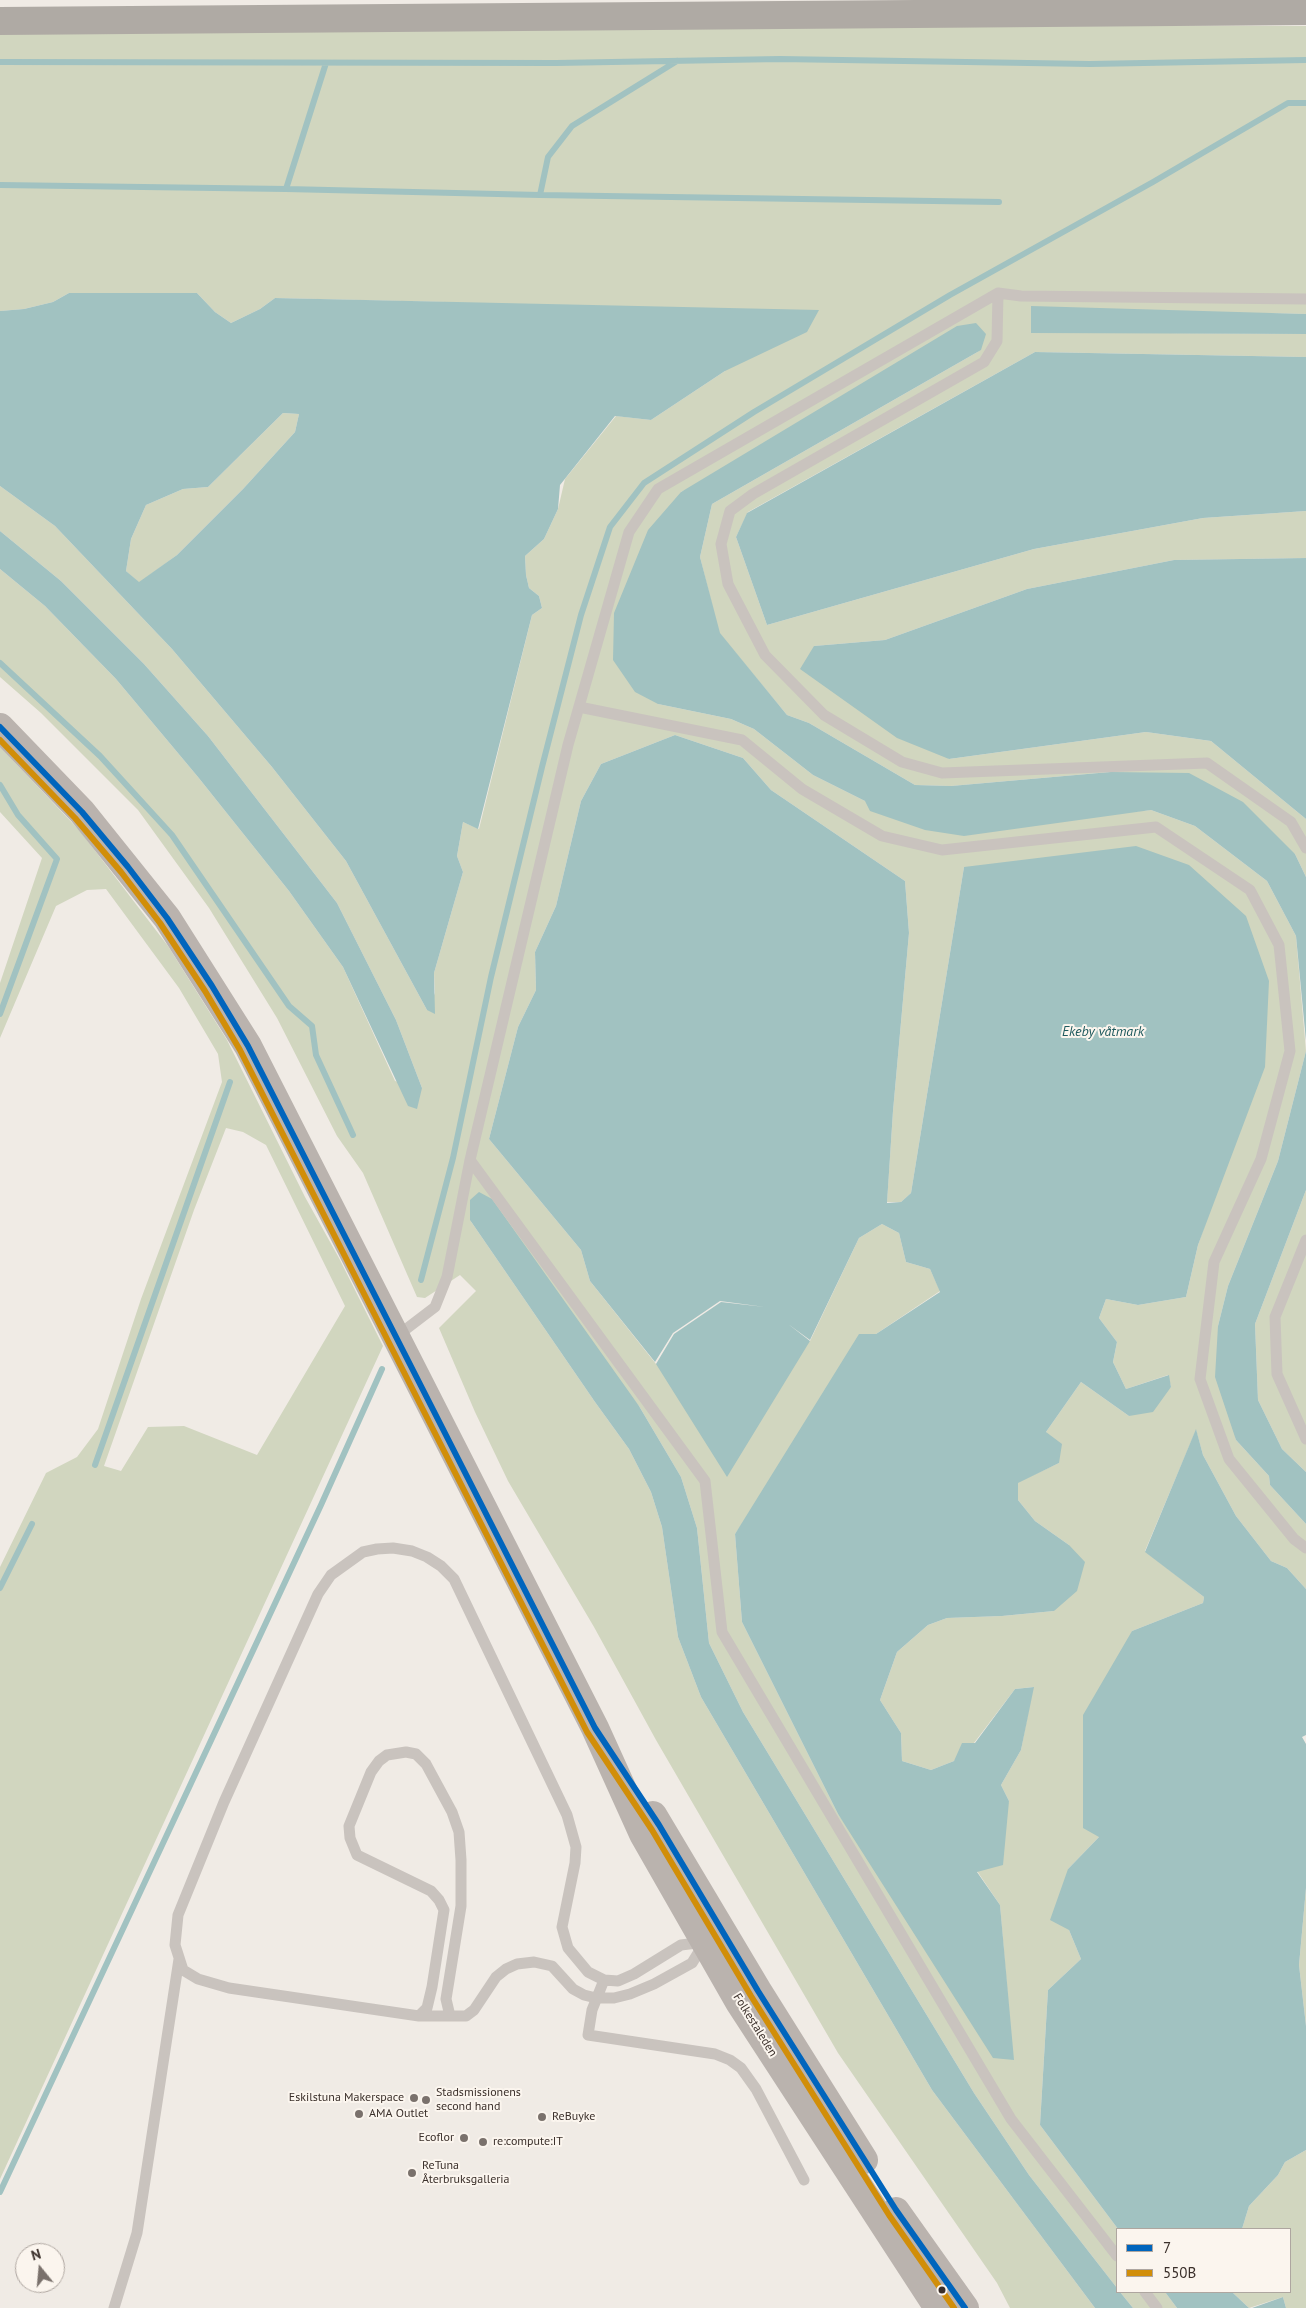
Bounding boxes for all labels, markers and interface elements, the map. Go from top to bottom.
water label: Ekeby våtmark [1062,1024,1144,1040]
street label: Folkestaleden [730,1991,780,2059]
place label: Stadsmissionens second hand [436,2086,521,2114]
place label: Eskilstuna Makerspace [289,2091,404,2105]
marker: Eskilstuna Makerspace [408,2092,420,2104]
marker: Stadsmissionens second hand [420,2094,432,2106]
place label: AMA Outlet [369,2107,428,2121]
marker: AMA Outlet [353,2108,365,2120]
place label: ReBuyke [552,2110,595,2124]
marker: ReBuyke [536,2111,548,2123]
place label: Ecoflor [418,2131,454,2145]
marker: Ecoflor [458,2132,470,2144]
place label: re:compute:IT [493,2135,563,2149]
marker: re:compute:IT [477,2136,489,2148]
place label: ReTuna Återbruksgalleria [422,2159,510,2187]
marker: ReTuna Återbruksgalleria [406,2167,418,2179]
legend [1116,2228,1291,2293]
text: 7 [1163,2238,1171,2257]
north arrow [15,2243,65,2293]
text: N [29,2245,43,2265]
text: 550B [1163,2263,1196,2282]
unlabelled marker [937,2285,947,2295]

